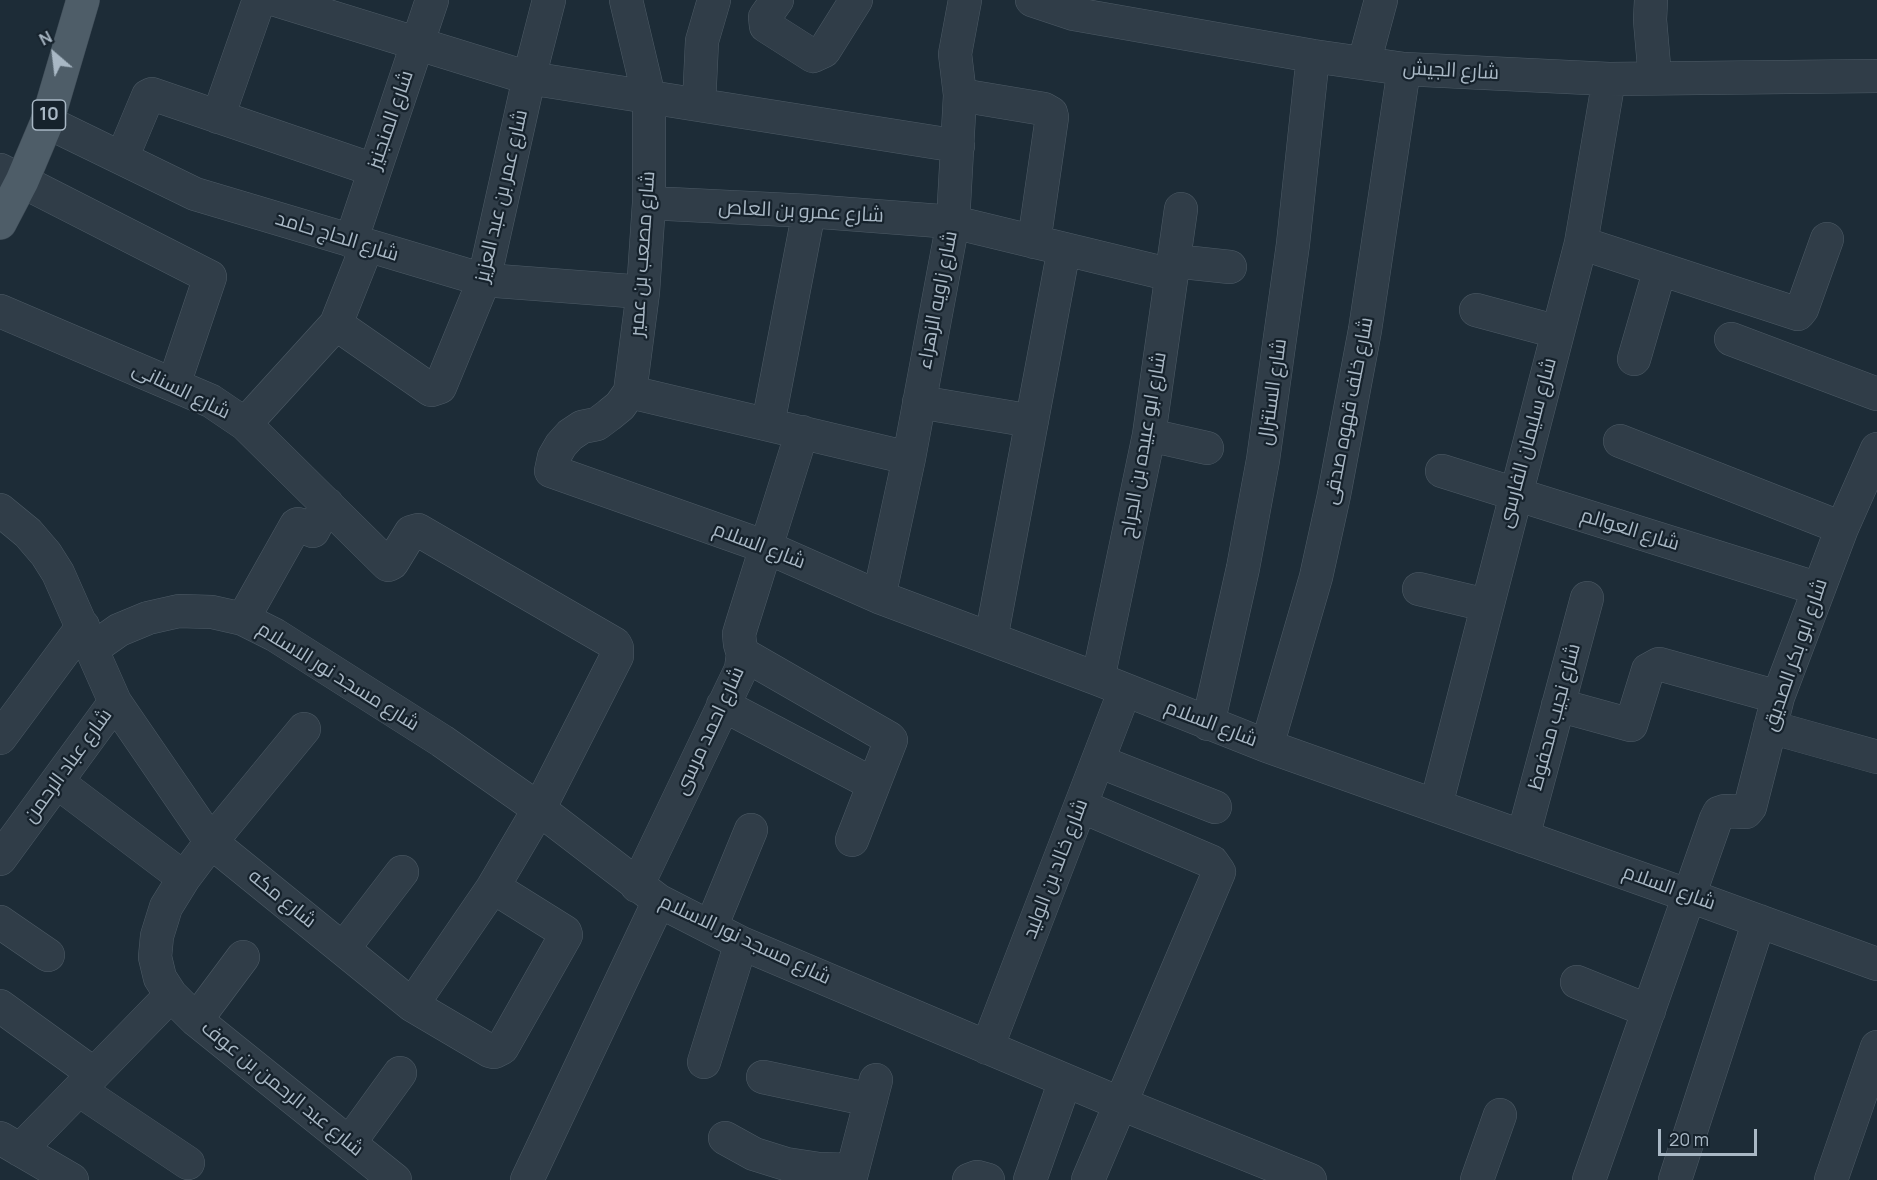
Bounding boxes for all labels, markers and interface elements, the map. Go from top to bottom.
north arrow [24,24,84,84]
text: N [35,26,56,51]
street label: شارع الجيش [1402,56,1500,86]
street label: شارع المنجنيز [363,67,419,173]
road number: 10 [32,100,66,130]
street label: شارع عمر بن عبد العزيز [470,107,534,285]
street label: شارع مصعب بن عمير [625,170,661,338]
street label: شارع عمرو بن العاص [718,196,884,228]
street label: شارع الحاج حامد [272,207,402,267]
street label: شارع زاويه الزهراء [913,229,963,371]
street label: شارع خلف قهوه صدقى [1319,315,1379,507]
street label: شارع السنترال [1254,337,1292,447]
street label: شارع ابو عبيده بن الجراح [1116,350,1172,540]
street label: شارع سليمان الفارسى [1494,355,1562,531]
street label: شارع السنانى [128,357,234,425]
street label: شارع العوالم [1578,504,1682,556]
street label: شارع السلام [710,517,808,575]
street label: شارع ابو بكر الصديق [1759,576,1833,734]
street label: شارع مسجد نور الاسلام [253,617,423,737]
street label: شارع نجيب محفوظ [1524,641,1586,793]
street label: شارع احمد مرسى [670,663,750,799]
street label: شارع السلام [1162,695,1260,753]
street label: شارع عباد الرحمن [18,704,118,828]
street label: شارع خالد بن الوليد [1018,796,1094,942]
street label: شارع السلام [1619,860,1719,916]
street label: شارع مكه [243,864,321,934]
street label: شارع مسجد نور الاسلام [655,890,835,990]
street label: شارع عبد الرحمن بن عوف [196,1016,368,1162]
scale bar [1661,1117,1760,1155]
text: 20 m [1669,1127,1709,1151]

